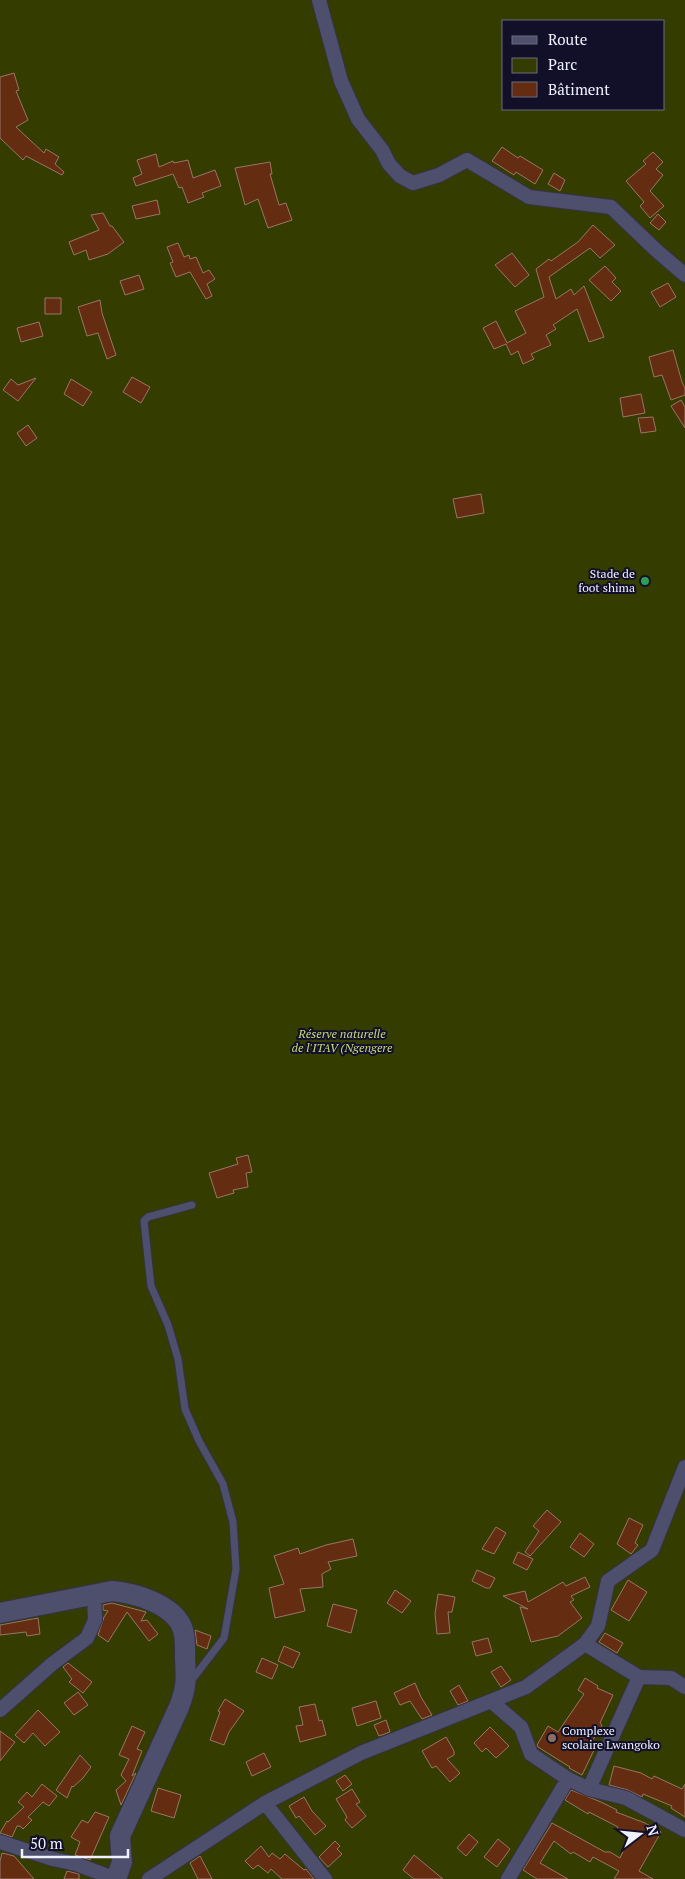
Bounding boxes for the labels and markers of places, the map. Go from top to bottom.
place label: Stade de foot shima [578,566,635,595]
marker: Stade de foot shima [639,575,651,587]
place label: Complexe scolaire Lwangoko [562,1723,660,1752]
marker: Complexe scolaire Lwangoko [546,1732,558,1744]

